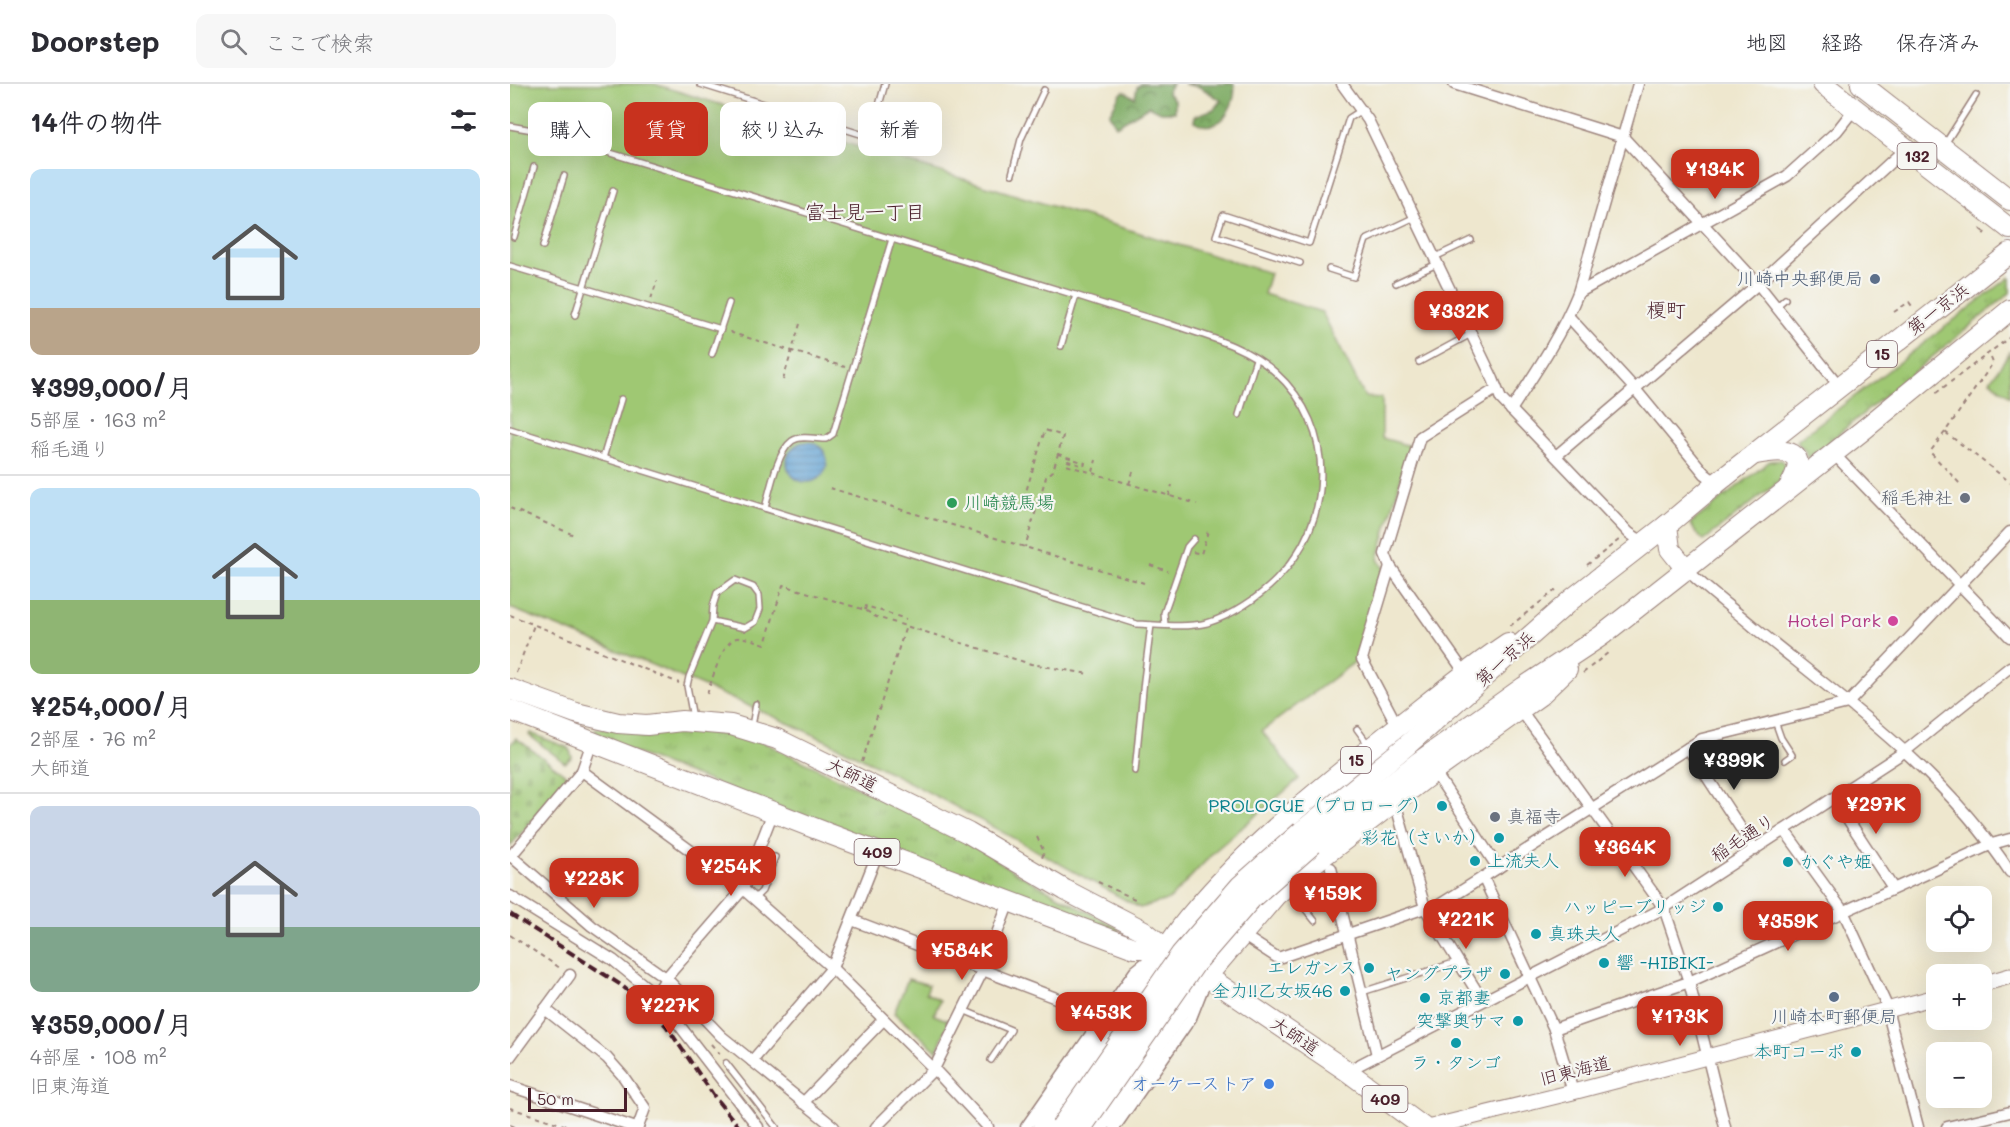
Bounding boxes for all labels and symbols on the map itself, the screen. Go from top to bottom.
road number: 132 [1898,143,1936,169]
pin: ¥134K [1673,149,1757,200]
district label: 富士見一丁目 [805,198,925,224]
place label: 川崎中央郵便局 [1737,266,1863,290]
marker: 川崎中央郵便局 [1868,272,1882,286]
street label: 第一京浜 [1902,277,1973,340]
pin: ¥332K [1417,291,1501,342]
district label: 榎町 [1646,296,1686,322]
road number: 15 [1867,341,1897,367]
place label: 稲毛神社 [1881,485,1953,509]
place label: 川崎競馬場 [964,490,1054,514]
marker: 稲毛神社 [1958,491,1972,505]
marker: 川崎競馬場 [945,496,959,510]
place label: Hotel Park [1787,608,1881,632]
marker: Hotel Park [1886,614,1900,628]
street label: 第一京浜 [1470,625,1539,691]
pin: ¥399K [1692,740,1776,791]
road number: 15 [1341,747,1371,773]
street label: 大師道 [823,751,882,797]
pin: ¥297K [1834,784,1918,835]
place label: PROLOGUE（プロローグ） [1208,793,1430,817]
marker: PROLOGUE（プロローグ） [1435,799,1449,813]
place label: 真福寺 [1507,804,1561,828]
street label: 稲毛通り [1706,807,1779,867]
marker: 真福寺 [1488,810,1502,824]
place label: 彩花（さいか） [1361,825,1487,849]
pin: ¥364K [1583,827,1667,878]
marker: 彩花（さいか） [1492,831,1506,845]
road number: 409 [854,839,899,865]
pin: ¥254K [689,846,773,897]
place label: 上流夫人 [1487,848,1559,872]
place label: かぐや姫 [1800,849,1872,873]
marker: 上流夫人 [1468,854,1482,868]
marker: かぐや姫 [1781,855,1795,869]
pin: ¥228K [552,858,636,909]
pin: ¥159K [1291,873,1375,924]
place label: ハッピーブリッジ [1564,894,1706,918]
pin: ¥221K [1424,899,1508,950]
marker: ハッピーブリッジ [1711,900,1725,914]
pin: ¥359K [1746,901,1830,952]
place label: 真珠夫人 [1548,921,1620,945]
marker: 真珠夫人 [1529,927,1543,941]
pin: ¥584K [920,930,1004,981]
place label: 響 -HIBIKI- [1616,950,1714,974]
place label: エレガンス [1267,955,1357,979]
marker: 響 -HIBIKI- [1597,956,1611,970]
marker: エレガンス [1362,961,1376,975]
place label: ヤングプラザ [1385,961,1493,985]
marker: ヤングプラザ [1498,967,1512,981]
place label: 全力!!乙女坂46 [1212,978,1333,1002]
marker: 全力!!乙女坂46 [1338,984,1352,998]
pin: ¥227K [628,985,712,1036]
place label: 京都妻 [1437,985,1491,1009]
marker: 川崎本町郵便局 [1827,990,1841,1004]
marker: 京都妻 [1418,991,1432,1005]
pin: ¥453K [1059,992,1143,1043]
pin: ¥173K [1638,996,1722,1047]
place label: 川崎本町郵便局 [1771,1004,1897,1028]
place label: 突撃奥サマ [1416,1008,1506,1032]
street label: 大師道 [1266,1010,1325,1060]
marker: 突撃奥サマ [1511,1014,1525,1028]
marker: ラ・タンゴ [1449,1036,1463,1050]
place label: 本町コーポ [1754,1039,1844,1063]
marker: 本町コーポ [1849,1045,1863,1059]
place label: ラ・タンゴ [1411,1050,1501,1074]
street label: 旧東海道 [1537,1050,1613,1090]
place label: オーケーストア [1131,1071,1257,1095]
marker: オーケーストア [1262,1077,1276,1091]
scale bar [528,1085,627,1112]
road number: 409 [1362,1086,1408,1112]

